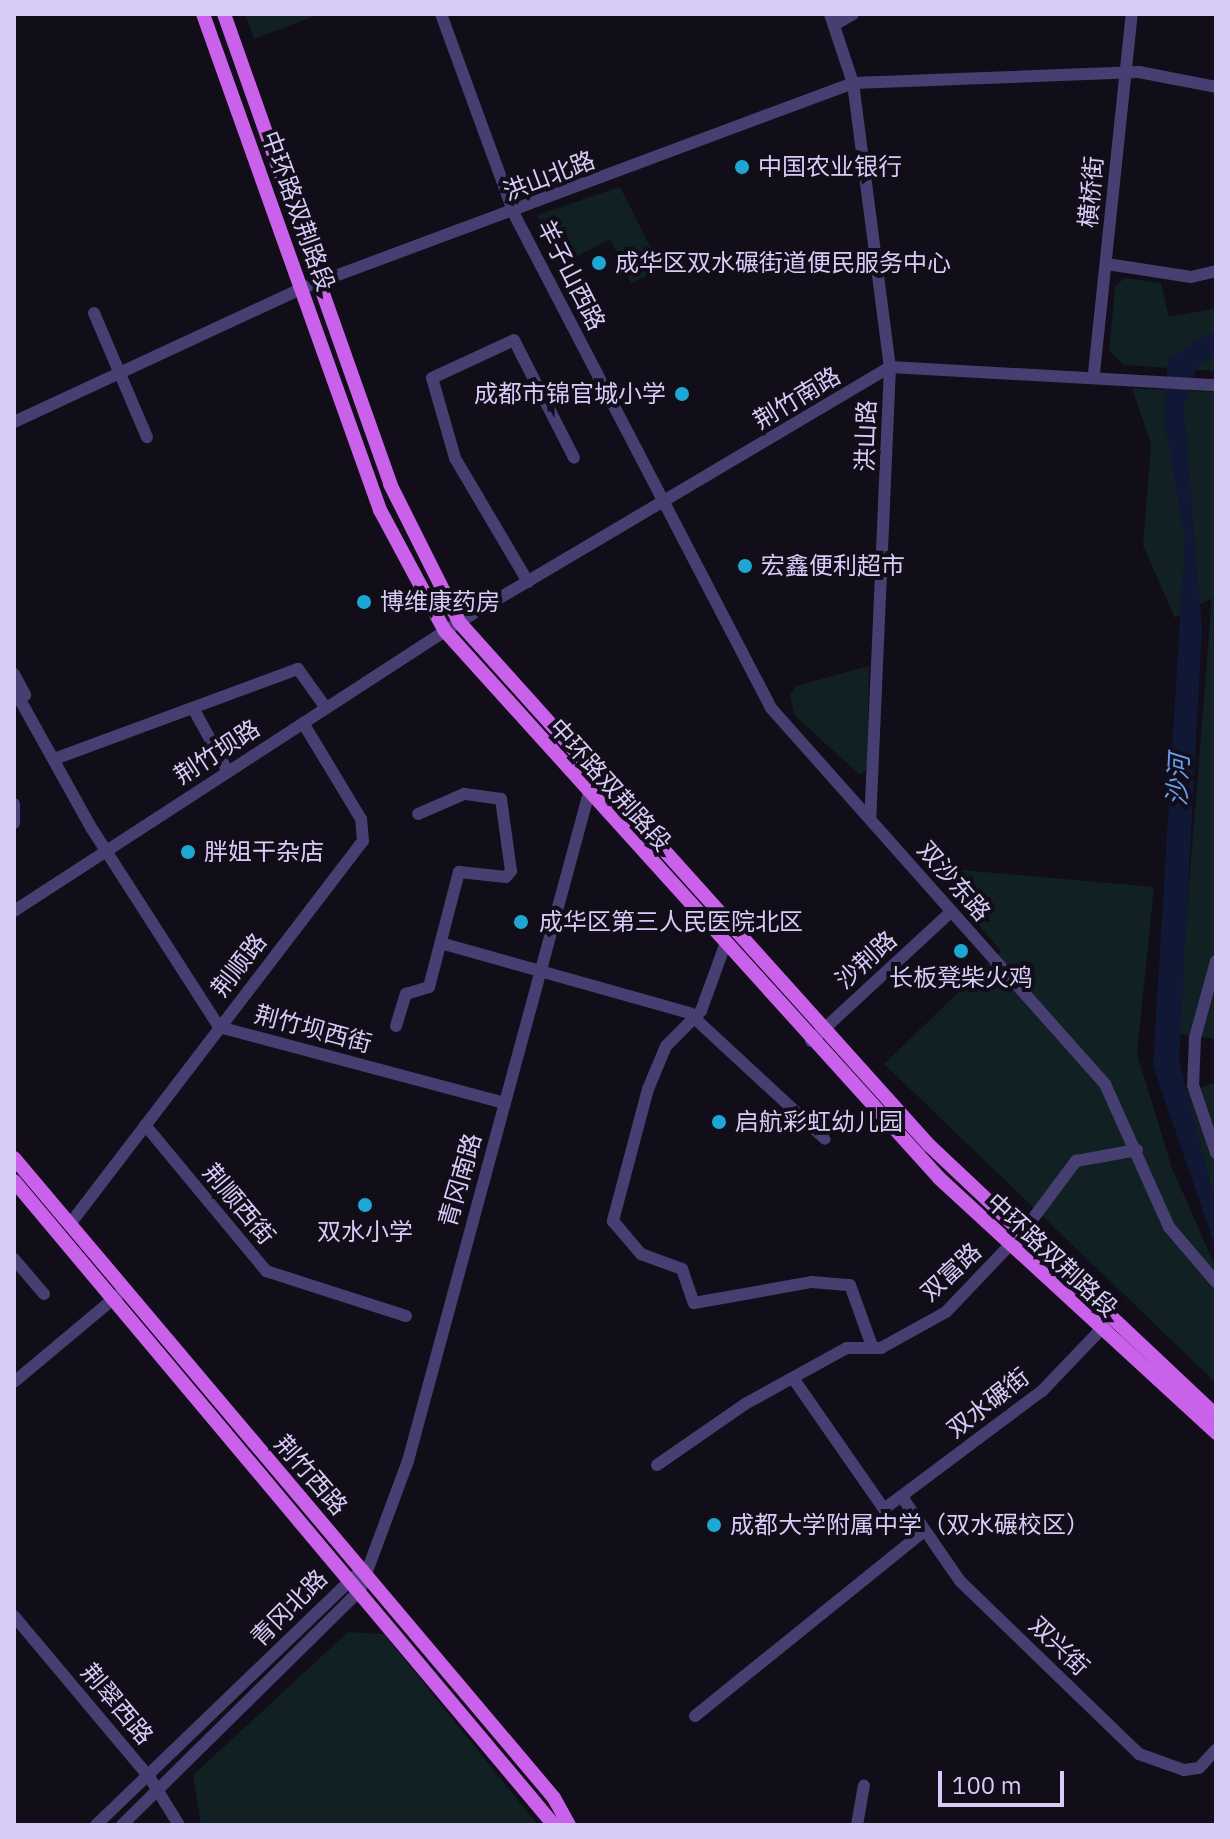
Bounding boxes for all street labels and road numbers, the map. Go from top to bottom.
street label: 中环路双荆路段 [256,127,340,295]
street label: 洪山北路 [499,145,599,207]
street label: 横桥街 [1074,155,1108,229]
street label: 羊子山西路 [531,215,611,335]
street label: 荆竹南路 [748,361,846,435]
street label: 洪山路 [850,400,882,472]
street label: 中环路双荆路段 [543,713,677,857]
street label: 荆竹坝路 [169,714,265,790]
street label: 双沙东路 [912,835,996,927]
street label: 沙荆路 [830,925,902,995]
street label: 荆顺路 [205,928,273,1002]
street label: 荆竹坝西街 [251,1000,375,1058]
street label: 青冈南路 [433,1130,487,1230]
street label: 荆顺西街 [197,1158,281,1250]
street label: 中环路双荆路段 [981,1187,1123,1323]
street label: 双富路 [915,1237,987,1307]
street label: 双水碾街 [941,1362,1035,1444]
street label: 荆竹西路 [269,1429,353,1521]
street label: 青冈北路 [245,1564,333,1652]
street label: 双兴街 [1023,1611,1095,1681]
street label: 荆翠西路 [75,1658,159,1750]

